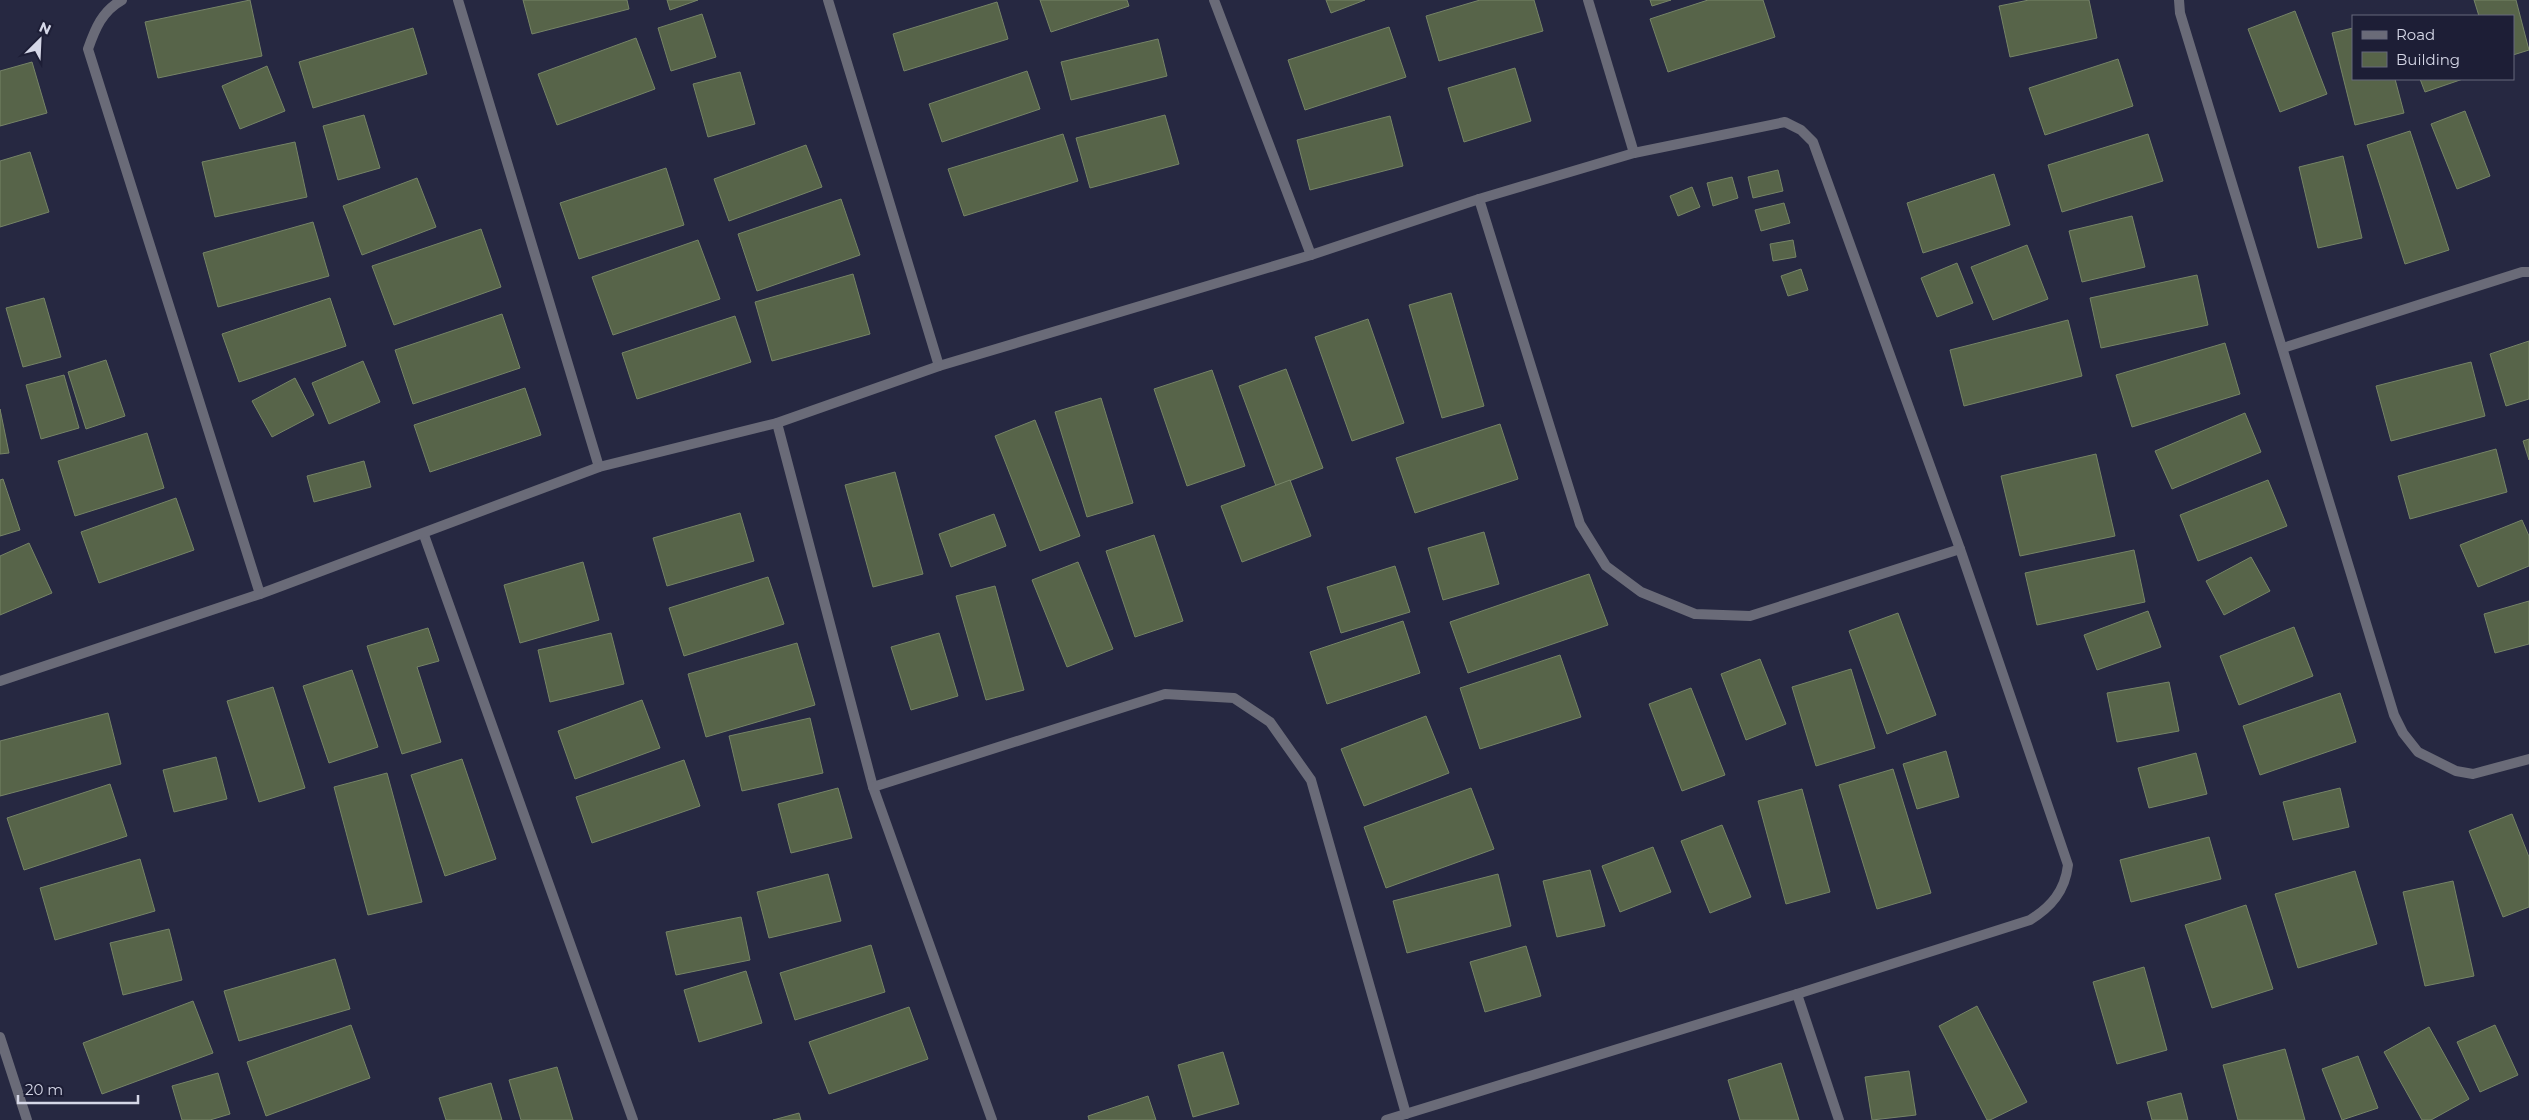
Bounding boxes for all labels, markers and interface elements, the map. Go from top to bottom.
north arrow [15,15,65,65]
legend [2352,15,2514,80]
text: N [36,18,54,39]
text: Road [2396,25,2435,44]
text: Building [2396,50,2460,69]
scale bar [18,1072,138,1104]
text: 20 m [25,1080,63,1099]

